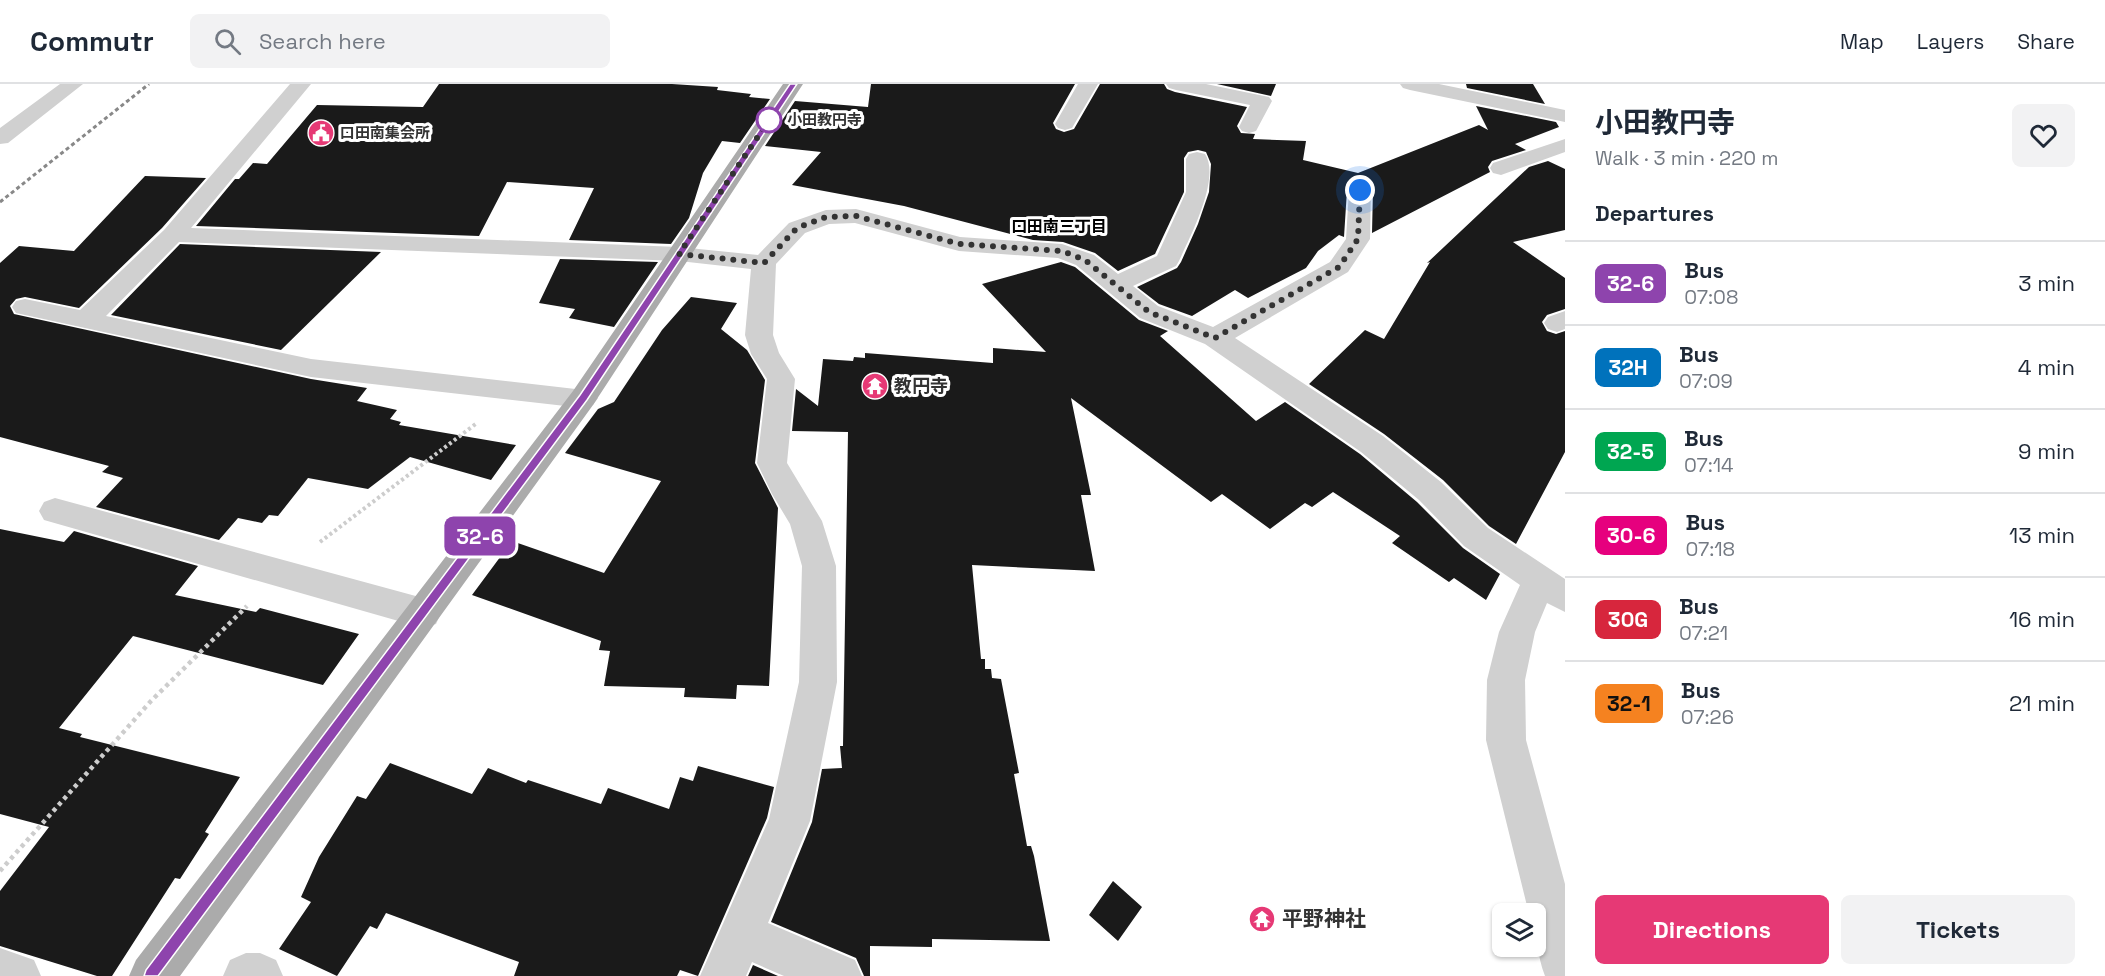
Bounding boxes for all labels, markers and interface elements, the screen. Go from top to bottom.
search box [190,14,610,68]
text: Commutr [30,23,154,59]
icon: search [211,25,244,58]
text: Search here [259,27,386,55]
text: Map [1840,28,1884,55]
text: Layers [1917,28,1984,55]
text: Share [2017,28,2075,55]
text: 小田教円寺 [1595,104,1735,140]
button: heart [2012,104,2075,167]
marker: 小田教円寺 [756,107,782,133]
place label: 小田教円寺 [787,110,862,129]
public building icon: 口田南集会所 [306,118,336,148]
place label: 口田南集会所 [340,123,430,142]
text: Walk · 3 min · 220 m [1595,145,1778,171]
your location [1345,175,1375,205]
text: Departures [1595,199,1714,227]
district label: 口田南三丁目 [1011,216,1107,237]
text: Bus [1684,256,1724,284]
text: 3 min [2018,269,2075,297]
text: 32-6 [1607,270,1654,297]
text: 07:08 [1684,284,1738,310]
text: Bus [1679,340,1719,368]
text: 4 min [2018,353,2075,381]
text: 32H [1608,354,1648,381]
text: 07:09 [1679,368,1733,394]
temple icon: 教円寺 [860,371,890,401]
place label: 教円寺 [894,374,948,397]
text: Bus [1684,424,1724,452]
text: 9 min [2018,437,2075,465]
text: 32-5 [1607,438,1654,465]
text: 07:14 [1684,452,1734,478]
text: Bus [1685,508,1725,536]
line badge: 32-6 [438,516,522,556]
text: 13 min [2009,521,2075,549]
text: 30-6 [1607,522,1655,549]
text: 32-6 [456,523,504,550]
text: 07:18 [1685,536,1735,562]
text: Bus [1679,592,1719,620]
text: 16 min [2009,605,2075,633]
text: 30G [1608,606,1648,633]
text: 07:21 [1679,620,1728,646]
text: Bus [1681,676,1721,704]
text: 21 min [2009,689,2075,717]
text: 32-1 [1607,690,1651,717]
text: 07:26 [1681,704,1734,730]
button: Directions [1595,895,1829,964]
button: Tickets [1841,895,2075,964]
map controls [1492,903,1546,957]
button: layers [1492,903,1546,957]
temple icon: 平野神社 [1247,904,1277,934]
place label: 平野神社 [1282,905,1366,932]

